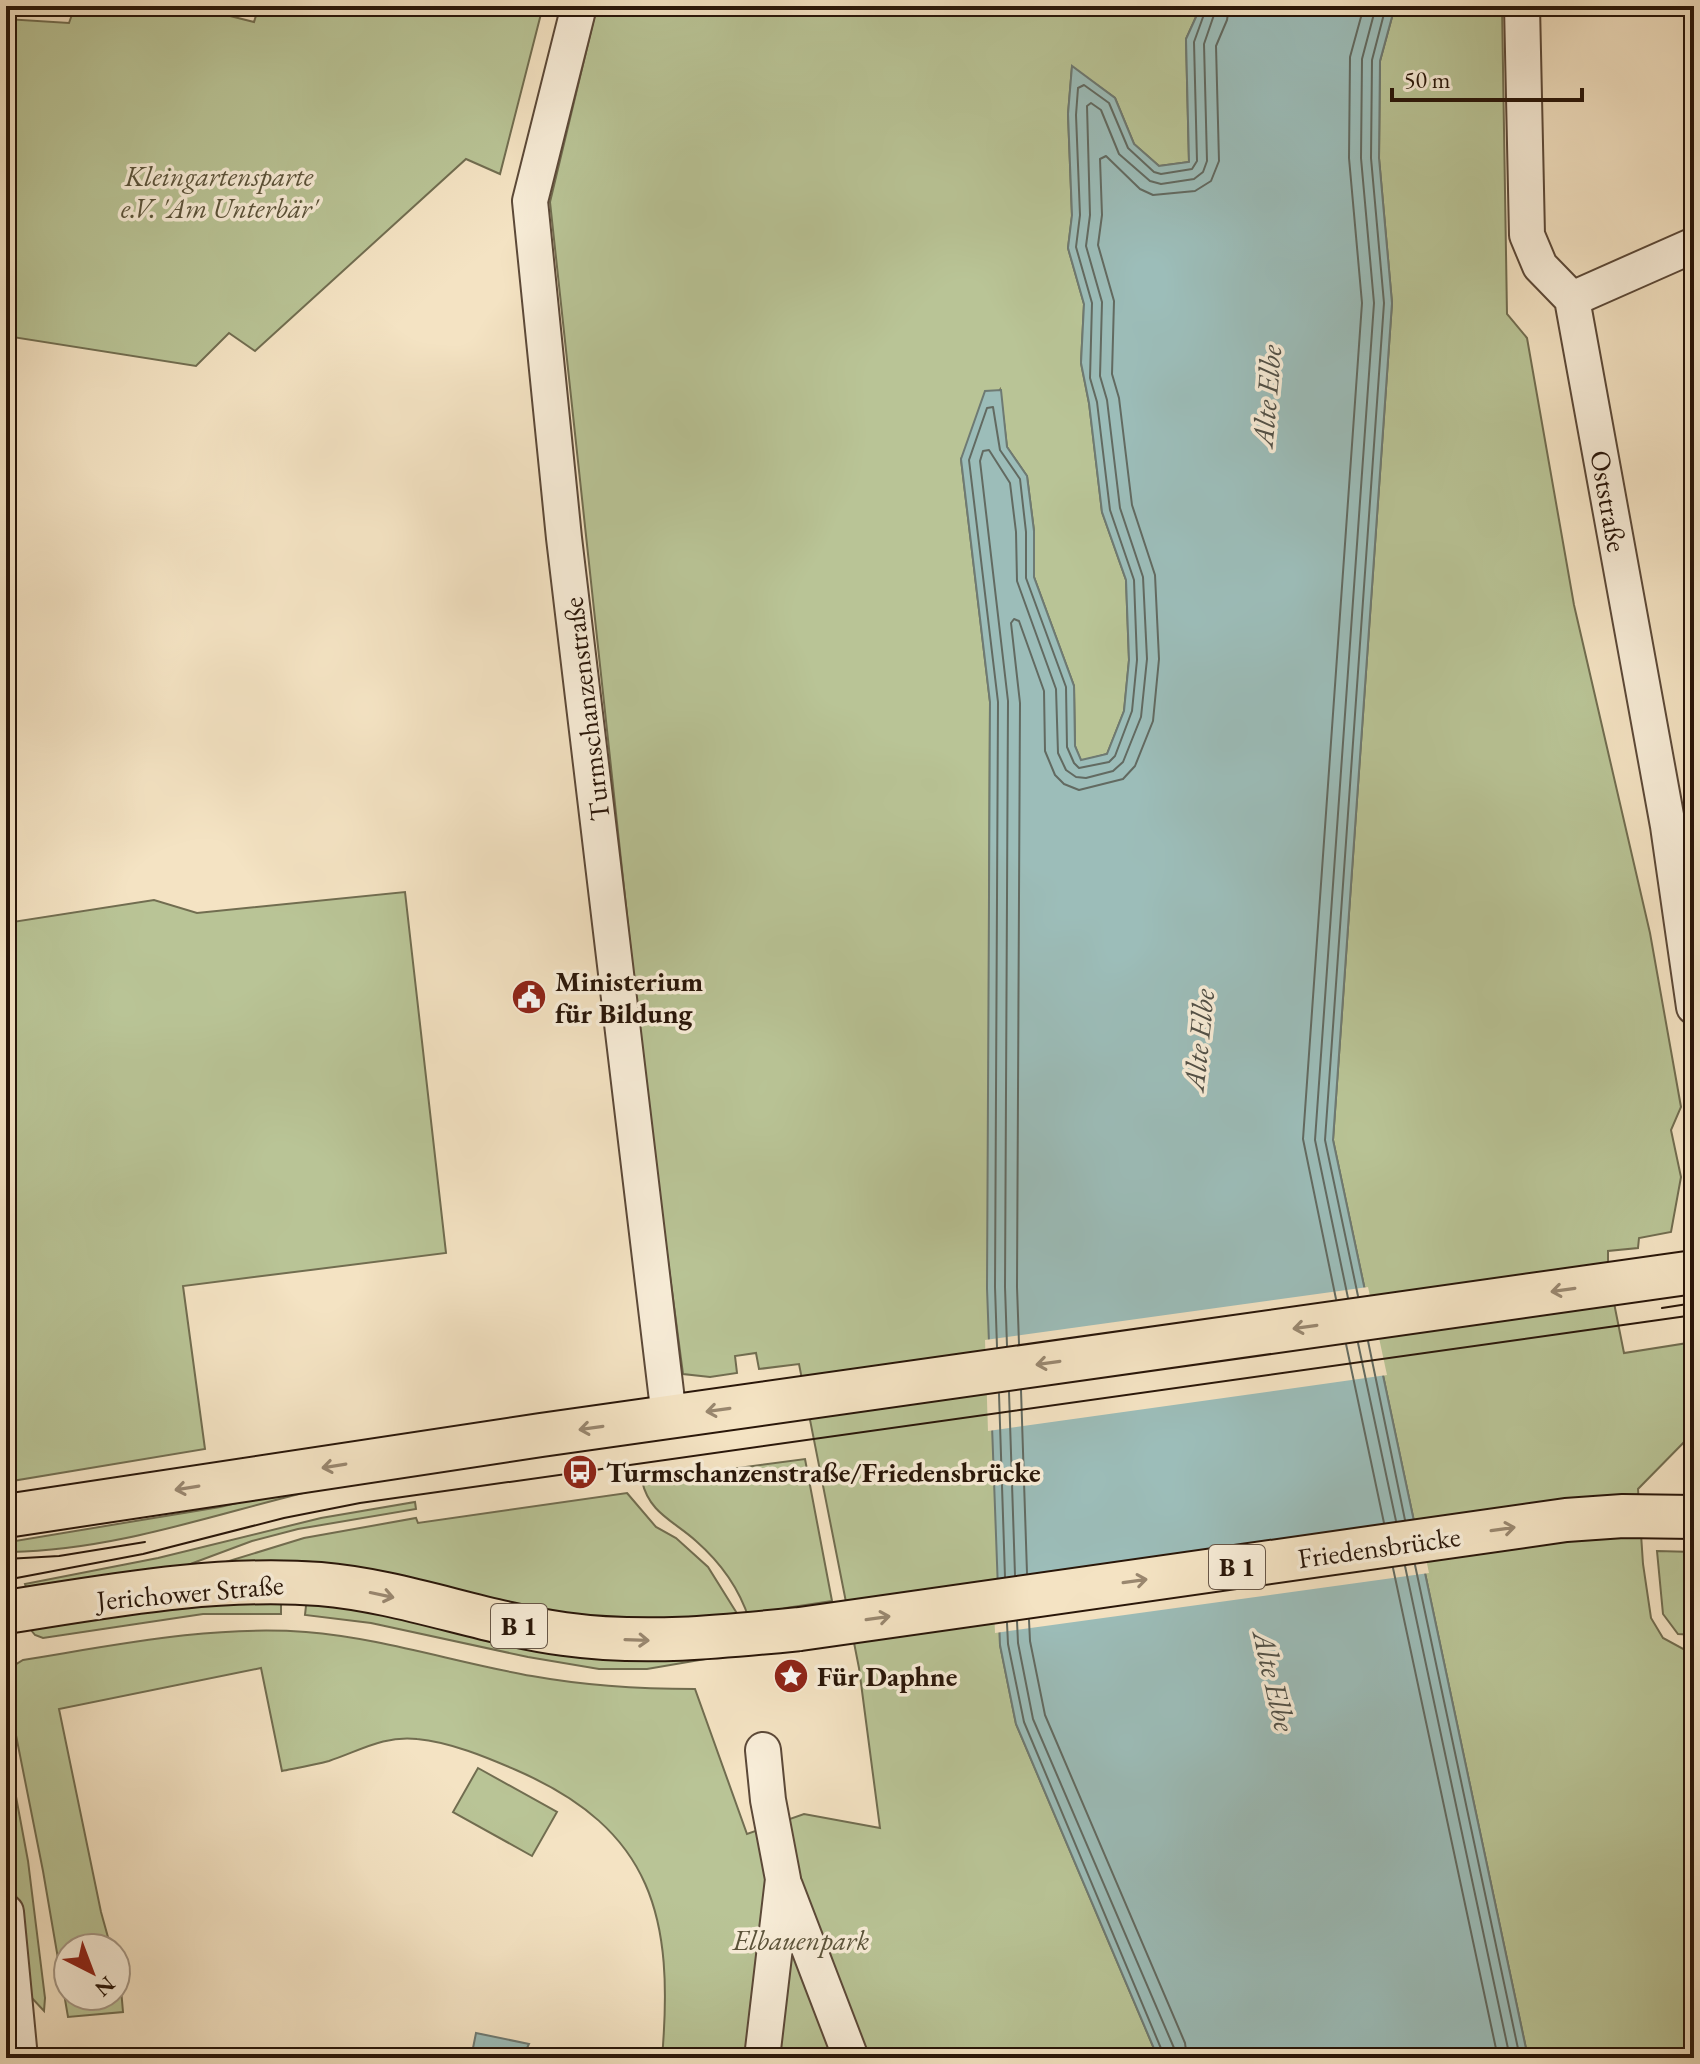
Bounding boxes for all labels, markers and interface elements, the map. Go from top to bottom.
scale bar [1392,52,1582,102]
text: 50 m [1404,64,1451,95]
park label: Kleingartensparte e.V. 'Am Unterbär' [121,158,320,226]
water label: Alte Elbe [1242,342,1290,451]
street label: Oststraße [1582,447,1636,555]
street label: Turmschanzenstraße [554,595,618,823]
place label: Ministerium für Bildung [555,963,704,1031]
public building icon: Ministerium für Bildung [510,978,548,1016]
water label: Alte Elbe [1174,986,1223,1095]
one-way arrow [1551,1283,1576,1298]
one-way arrow [1293,1320,1318,1335]
one-way arrow [1036,1356,1061,1371]
one-way arrow [706,1403,731,1418]
one-way arrow [579,1421,605,1436]
bus stop icon: Turmschanzenstraße/Friedensbrücke [561,1453,599,1491]
place label: Turmschanzenstraße/Friedensbrücke [606,1454,1041,1490]
one-way arrow [322,1459,347,1474]
one-way arrow [175,1481,200,1496]
street label: Friedensbrücke [1295,1518,1463,1576]
one-way arrow [1490,1521,1516,1536]
road number: B 1 [1209,1545,1265,1589]
street label: Jerichower Straße [93,1566,285,1618]
one-way arrow [1122,1573,1147,1588]
one-way arrow [368,1588,394,1603]
road number: B 1 [491,1604,547,1648]
one-way arrow [865,1610,890,1625]
water label: Alte Elbe [1244,1625,1305,1736]
one-way arrow [623,1632,650,1647]
place icon: Für Daphne [772,1657,810,1695]
place label: Für Daphne [817,1658,957,1694]
park label: Elbauenpark [732,1922,869,1958]
north arrow [52,1932,132,2012]
text: N [89,1970,121,2003]

